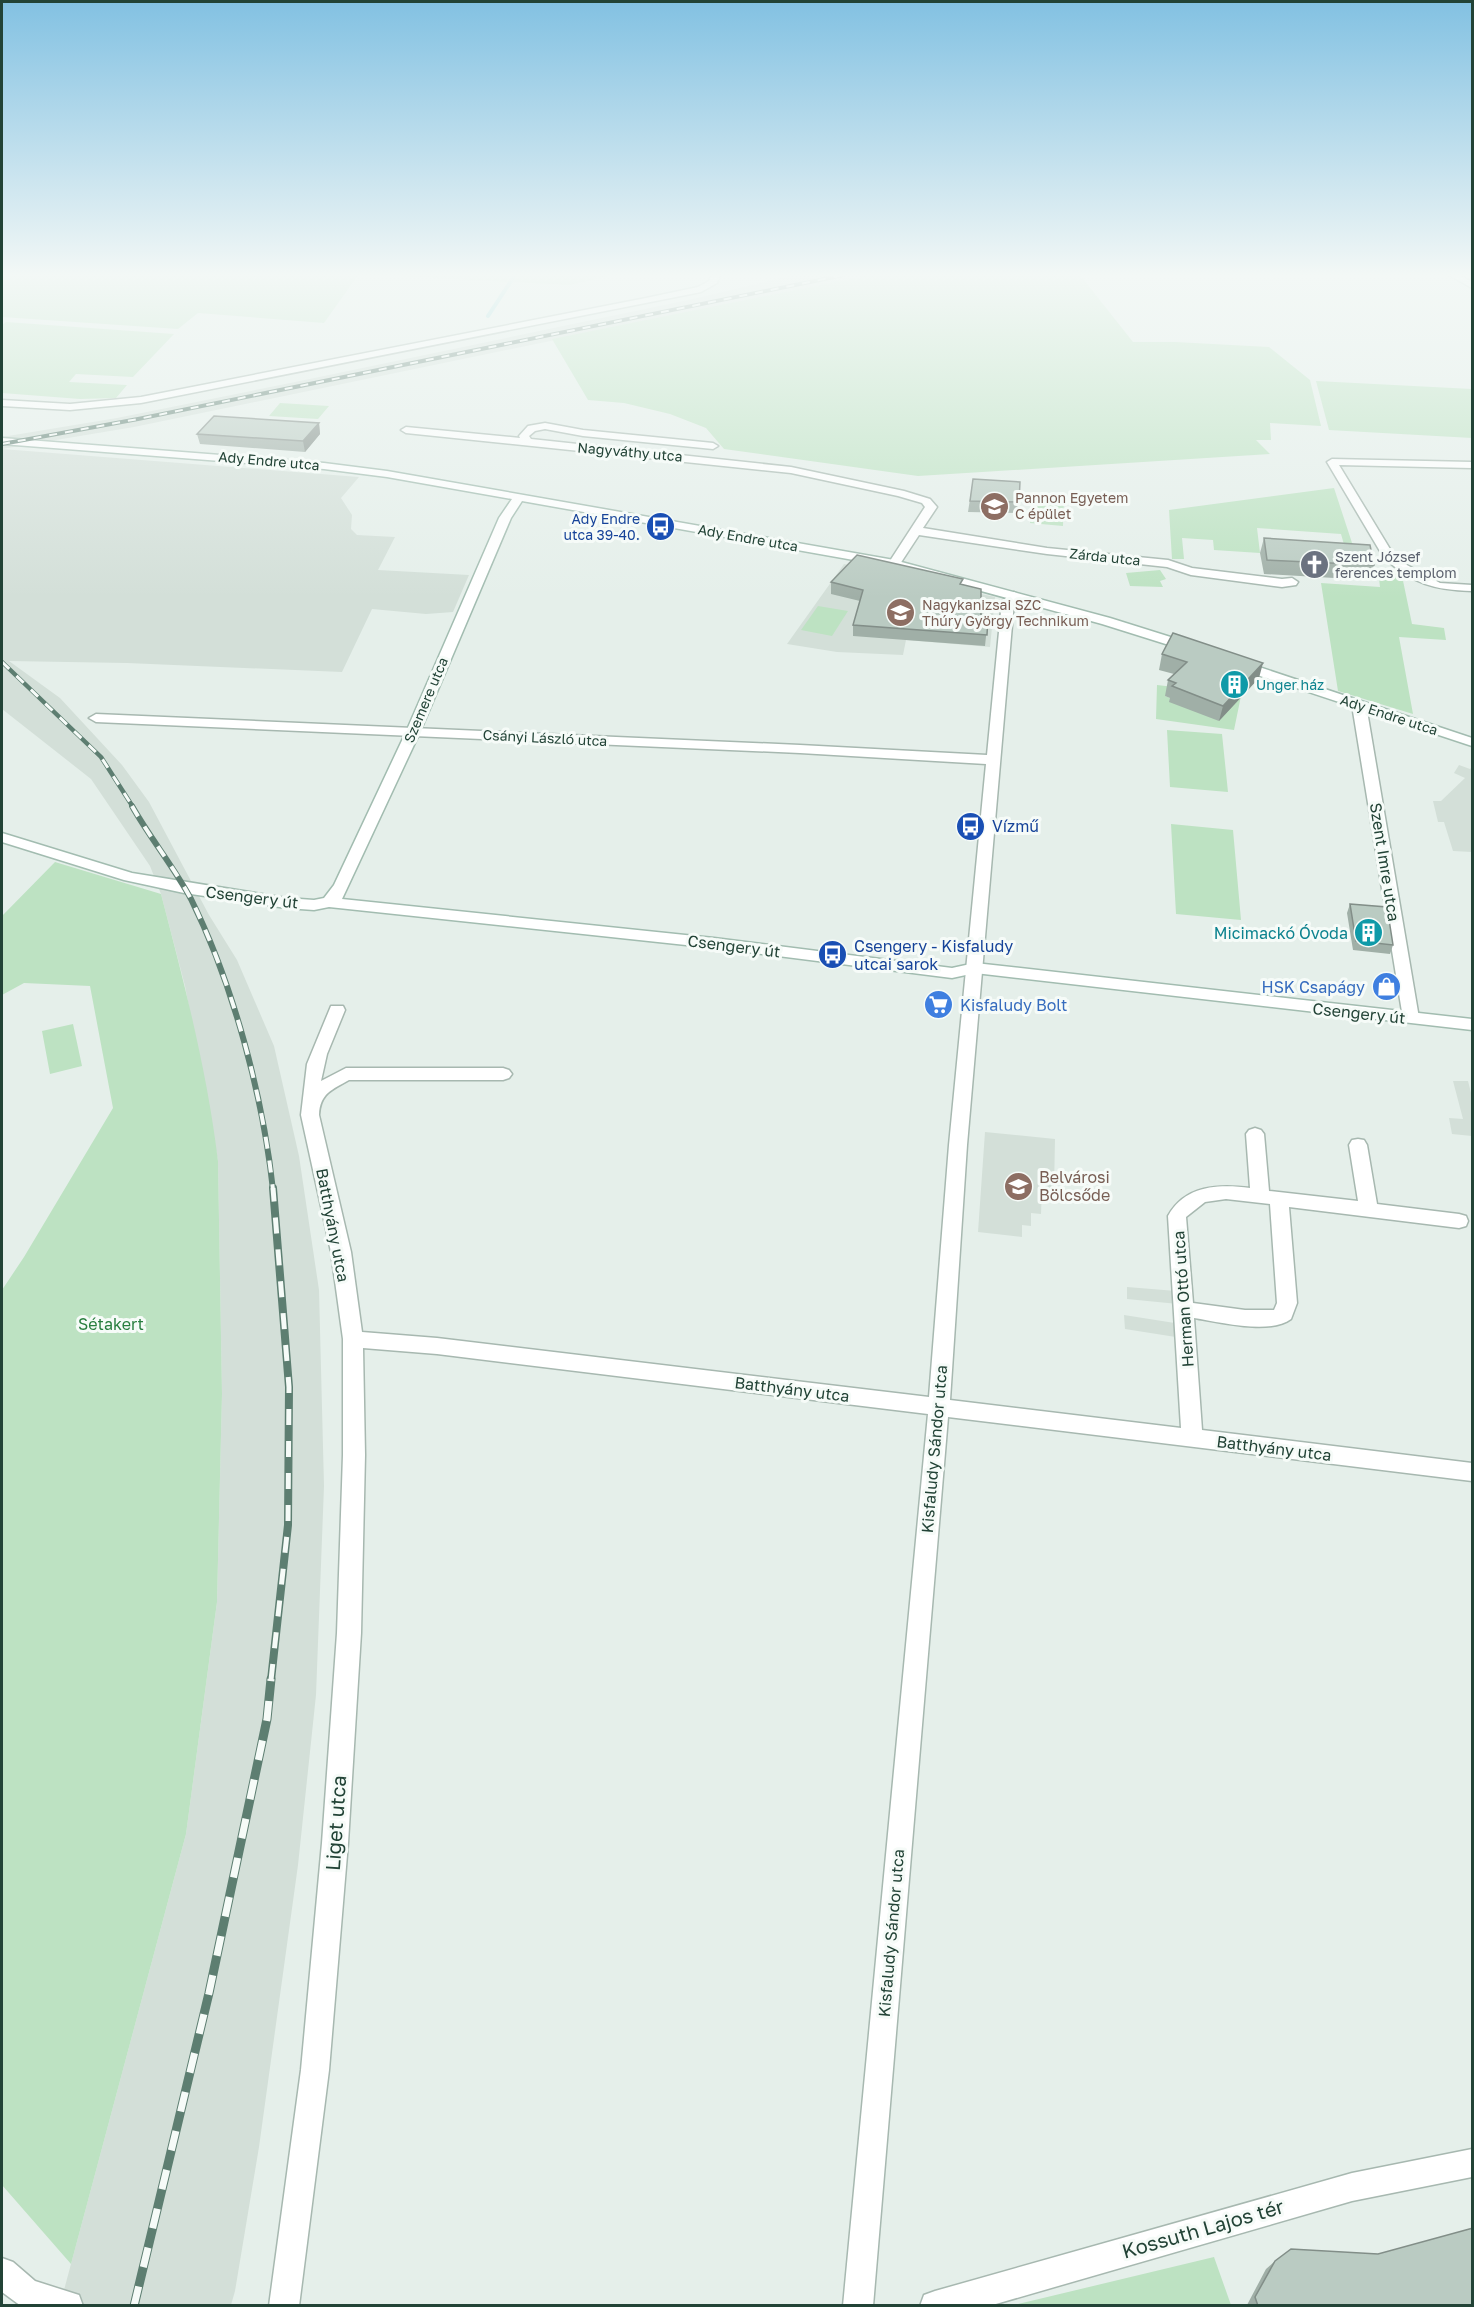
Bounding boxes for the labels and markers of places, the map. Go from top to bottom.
place label: Pannon Egyetem C épület [1015,489,1128,522]
school or university icon: Pannon Egyetem C épület [978,490,1010,522]
place label: Ady Endre utca 39-40. [563,510,640,543]
bus stop icon: Ady Endre utca 39-40. [645,511,677,543]
place label: Szent József ferences templom [1335,548,1457,581]
church icon: Szent József ferences templom [1298,549,1330,581]
place label: Nagykanizsai SZC Thúry György Technikum [922,596,1089,629]
school or university icon: Nagykanizsai SZC Thúry György Technikum [885,597,917,629]
building icon: Unger ház [1219,669,1251,701]
place label: Unger ház [1256,676,1324,693]
bus stop icon: Vízmű [955,810,987,842]
place label: Vízmű [992,816,1039,836]
building icon: Micimackó Óvoda [1353,917,1385,949]
place label: Micimackó Óvoda [1214,923,1348,943]
place label: Csengery - Kisfaludy utcai sarok [854,936,1013,974]
bus stop icon: Csengery - Kisfaludy utcai sarok [817,939,849,971]
shop icon: HSK Csapágy [1370,971,1402,1003]
place label: HSK Csapágy [1261,977,1365,997]
supermarket icon: Kisfaludy Bolt [923,989,955,1021]
place label: Kisfaludy Bolt [960,995,1068,1015]
place label: Belvárosi Bölcsőde [1039,1167,1110,1205]
school or university icon: Belvárosi Bölcsőde [1002,1170,1034,1202]

